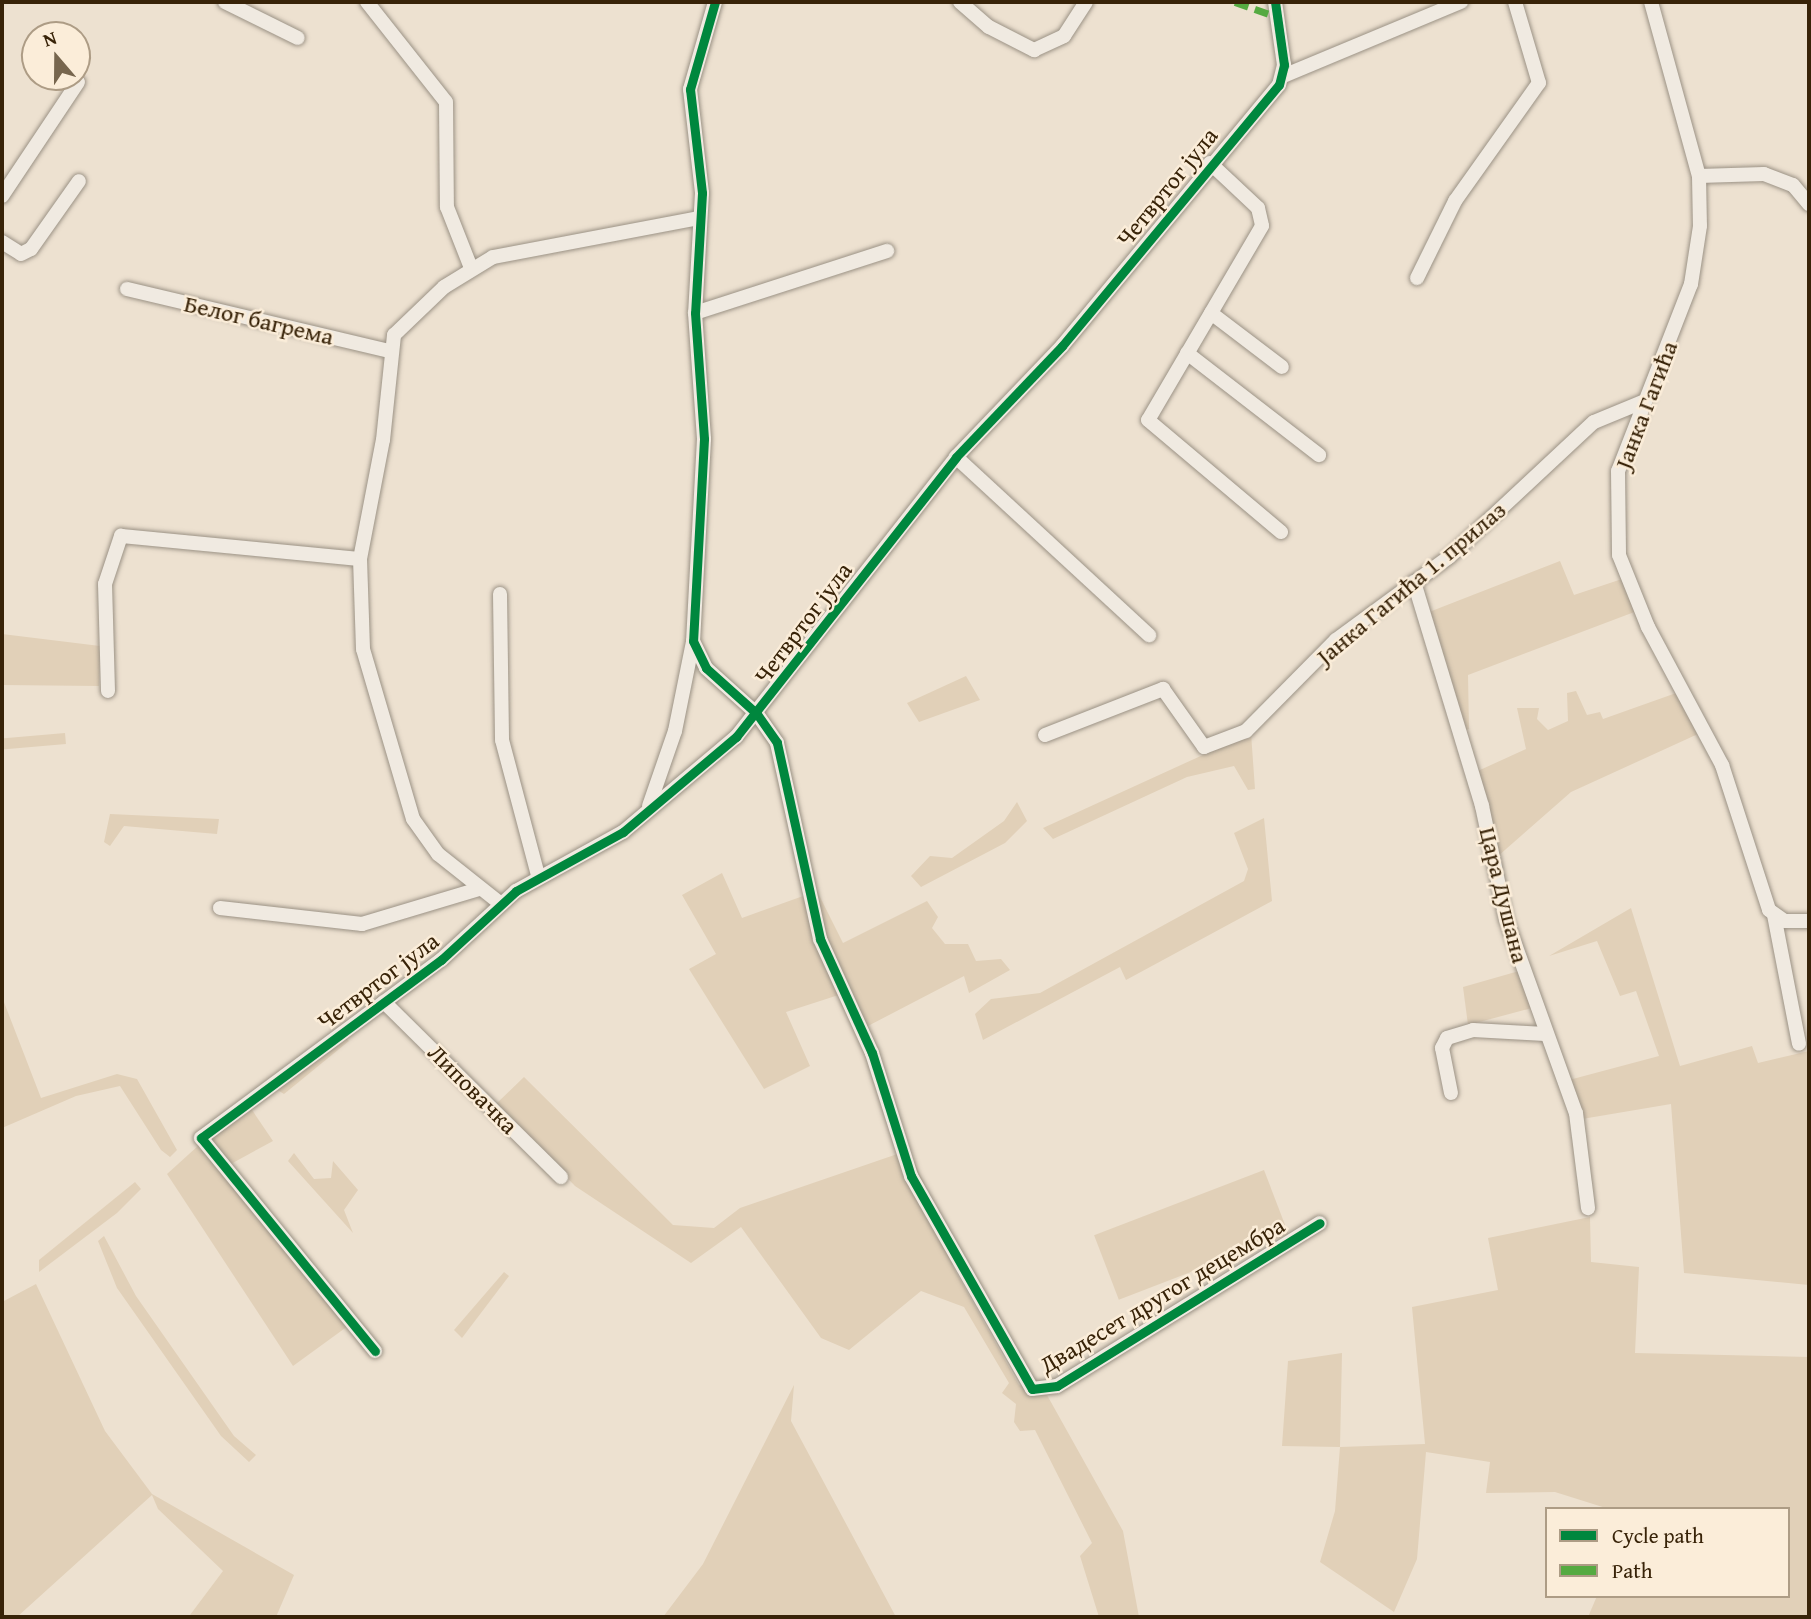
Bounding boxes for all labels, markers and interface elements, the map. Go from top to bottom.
north arrow [21,21,91,91]
text: N [39,23,60,53]
street label: Четвртог јула [1110,122,1224,252]
street label: Белог багрема [182,289,336,351]
street label: Јанка Гагића [1608,337,1684,473]
street label: Јанка Гагића 1. прилаз [1310,495,1512,671]
street label: Четвртог јула [748,557,858,689]
street label: Цара Душана [1473,824,1535,966]
street label: Четвртог јула [312,926,444,1036]
street label: Липовачка [422,1038,524,1140]
street label: Двадесет другог децембра [1034,1210,1290,1380]
legend [1545,1507,1790,1598]
text: Cycle path [1612,1520,1704,1551]
text: Path [1612,1555,1652,1586]

